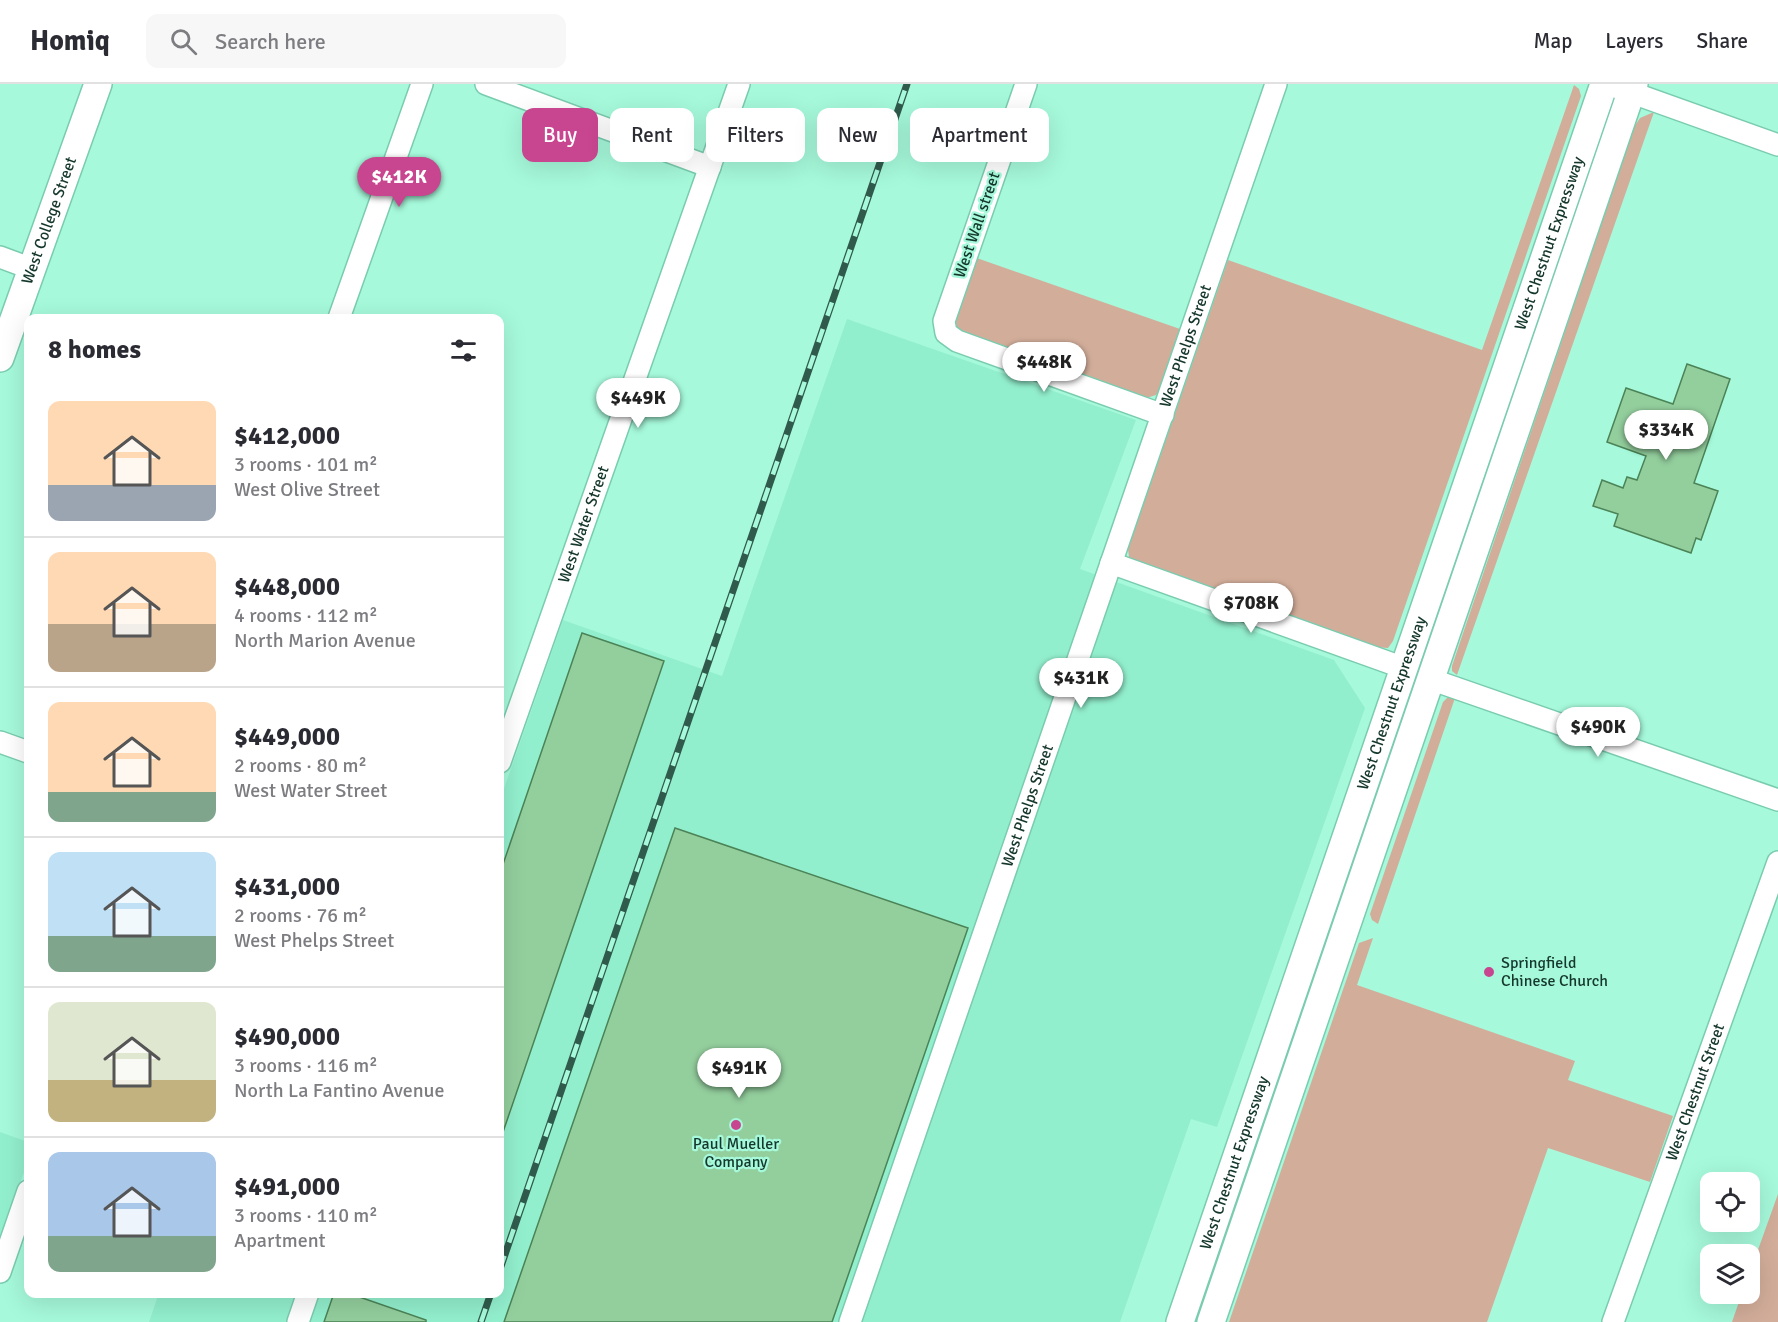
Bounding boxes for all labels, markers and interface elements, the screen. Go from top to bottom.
search box [146,14,566,68]
text: Homiq [30,24,110,58]
icon: search [167,25,200,58]
text: Search here [215,28,326,55]
text: Map [1534,28,1572,54]
text: Layers [1605,28,1663,54]
text: Share [1696,28,1748,54]
chip: Buy [522,108,598,162]
chip: Rent [610,108,694,162]
chip: Filters [706,108,805,162]
chip: New [817,108,898,162]
chip: Apartment [910,108,1049,162]
street label: West College Street [17,154,81,287]
street label: West Chestnut Expressway [1510,154,1589,333]
pin: $412K [357,157,441,208]
text: $412K [371,164,427,189]
street label: West Wall street [950,169,1005,281]
street label: West Phelps Street [1155,282,1216,410]
text: 8 homes [48,334,141,366]
icon: filters [447,334,480,367]
pin: $448K [1002,342,1086,393]
text: $448K [1016,349,1072,374]
pin: $449K [596,378,680,429]
text: $449K [610,385,666,410]
pin: $334K [1624,410,1708,461]
text: $334K [1638,417,1694,442]
text: $412,000 [234,420,340,452]
icon: home [96,425,168,497]
text: 3 rooms · 101 m² [234,452,378,477]
street label: West Water Street [554,463,614,586]
text: West Olive Street [234,477,380,502]
text: $448,000 [234,571,340,603]
icon: home [96,576,168,648]
pin: $708K [1209,583,1293,634]
text: $708K [1223,590,1279,615]
text: 4 rooms · 112 m² [234,603,378,628]
street label: West Chestnut Expressway [1353,613,1431,793]
text: North Marion Avenue [234,628,416,653]
pin: $431K [1039,658,1123,709]
text: $431K [1053,665,1109,690]
pin: $490K [1556,707,1640,758]
text: $490K [1570,714,1626,739]
text: $449,000 [234,721,340,753]
icon: home [96,726,168,798]
street label: West Phelps Street [997,741,1058,870]
text: 2 rooms · 80 m² [234,753,367,778]
text: West Water Street [234,778,387,803]
text: $431,000 [234,871,340,903]
icon: home [96,876,168,948]
text: 2 rooms · 76 m² [234,903,367,928]
text: West Phelps Street [234,928,394,953]
place label: Springfield Chinese Church [1501,953,1608,991]
marker: Springfield Chinese Church [1482,965,1496,979]
text: $490,000 [234,1021,340,1053]
street label: West Chestnut Street [1662,1021,1729,1164]
icon: home [96,1026,168,1098]
pin: $491K [697,1048,781,1099]
text: 3 rooms · 116 m² [234,1053,378,1078]
text: $491K [711,1055,767,1080]
street label: West Chestnut Expressway [1195,1073,1274,1252]
text: North La Fantino Avenue [234,1078,445,1103]
marker: Paul Mueller Company [729,1118,743,1132]
place label: Paul Mueller Company [693,1134,779,1172]
text: $491,000 [234,1171,340,1203]
map controls [1700,1172,1760,1304]
button: locate [1700,1172,1760,1232]
icon: home [96,1176,168,1248]
text: 3 rooms · 110 m² [234,1203,378,1228]
text: Apartment [234,1228,326,1253]
button: layers [1700,1244,1760,1304]

